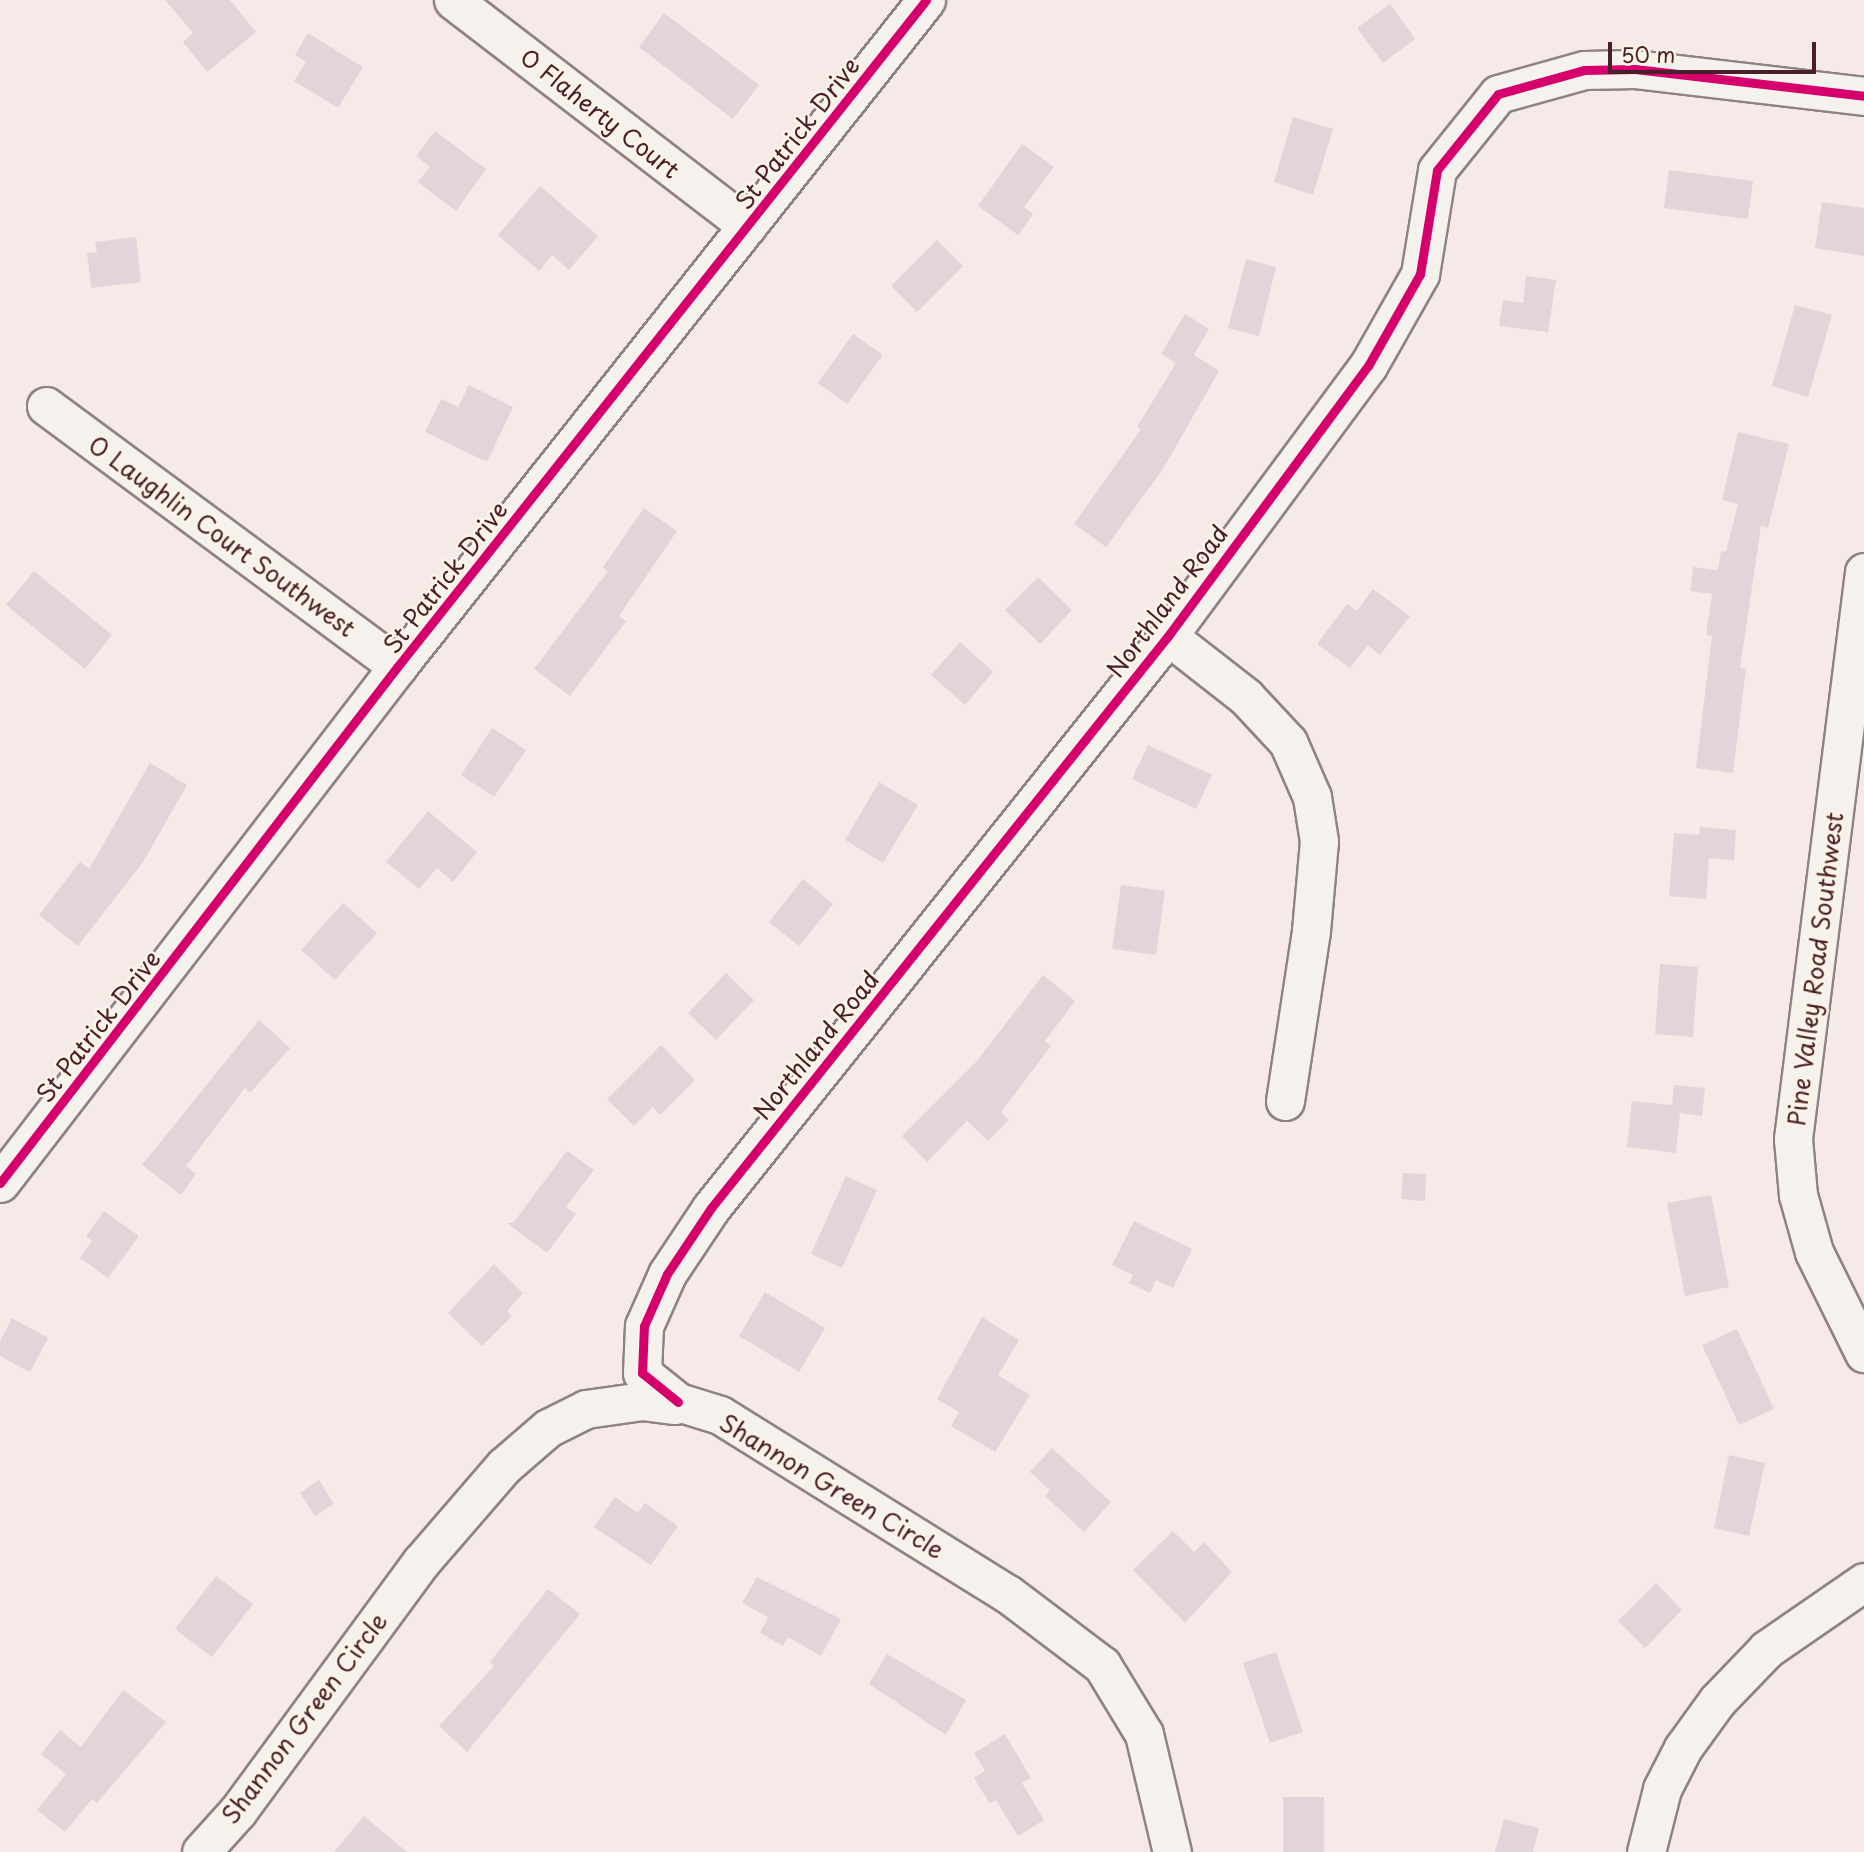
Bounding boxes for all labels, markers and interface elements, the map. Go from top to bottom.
scale bar [1612,28,1820,72]
text: 50 m [1621,38,1675,70]
street label: O Flaherty Court [513,41,687,185]
street label: St Patrick Drive [729,52,865,214]
street label: O Laughlin Court Southwest [81,428,363,644]
street label: St Patrick Drive [377,496,513,658]
street label: Northland Road [1100,519,1234,683]
street label: Pine Valley Road Southwest [1781,809,1849,1129]
street label: St Patrick Drive [30,945,166,1107]
street label: Northland Road [747,964,885,1126]
street label: Shannon Green Circle [713,1407,951,1565]
street label: Shannon Green Circle [214,1606,394,1830]

